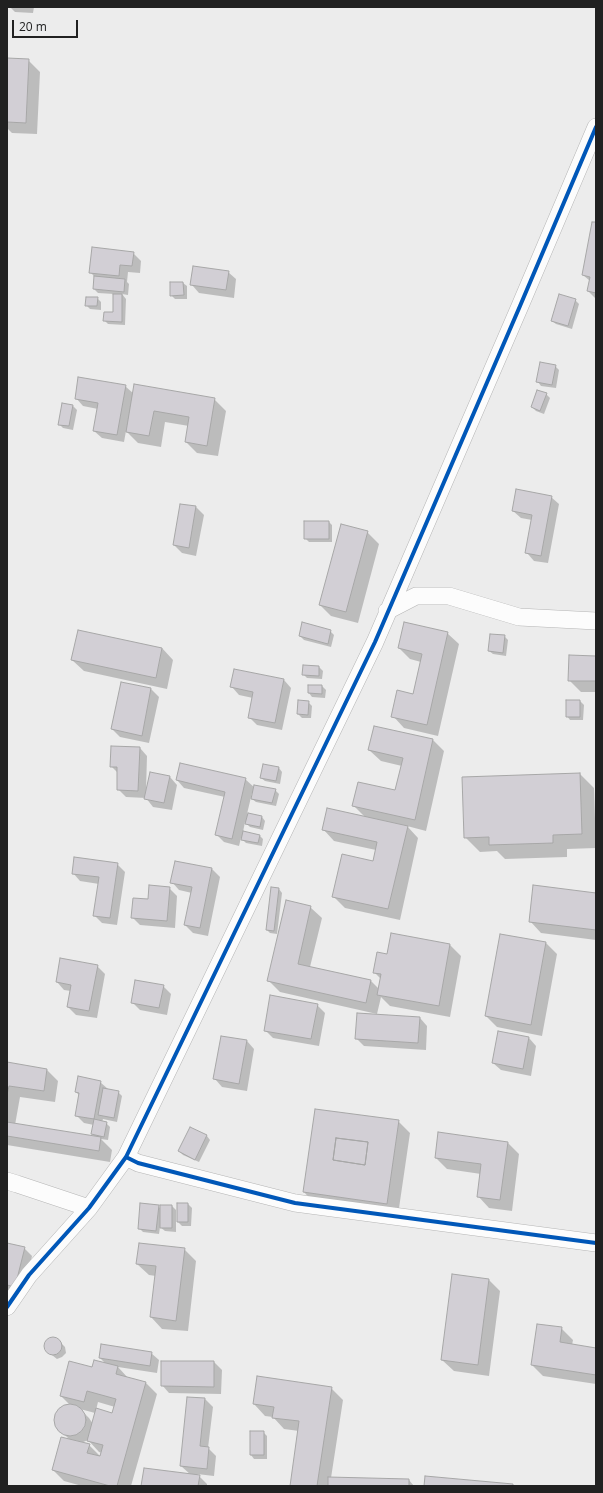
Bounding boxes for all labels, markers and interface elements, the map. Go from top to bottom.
scale bar [14,12,80,38]
text: 20 m [19,18,47,35]

